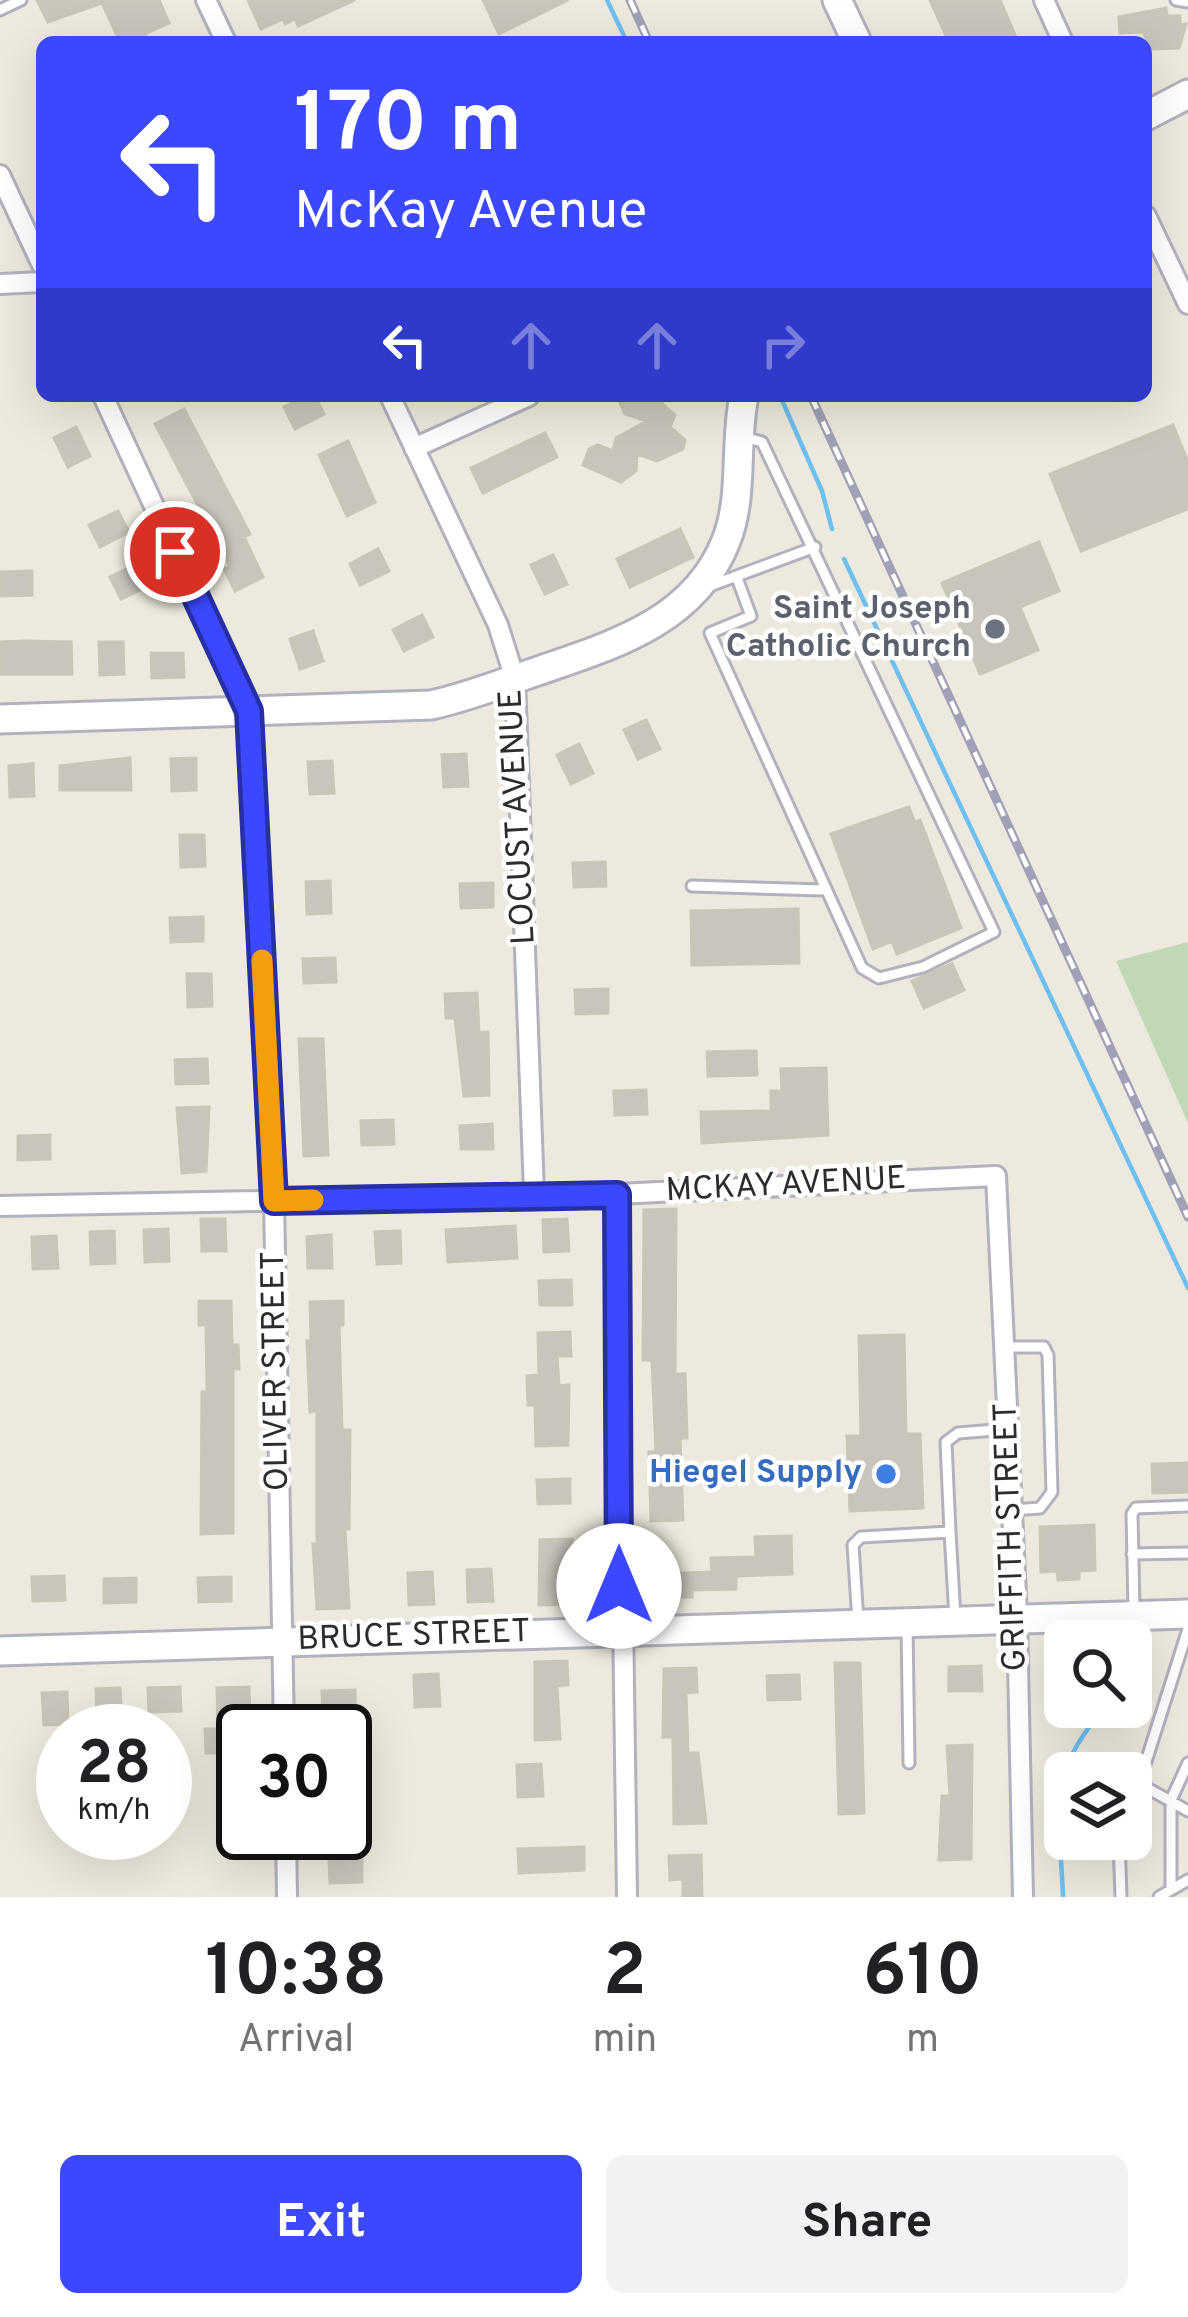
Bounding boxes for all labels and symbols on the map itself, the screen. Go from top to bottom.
pin [124,501,226,603]
place label: Saint Joseph Catholic Church [726,589,971,669]
marker: Saint Joseph Catholic Church [982,616,1008,642]
street label: LOCUST AVENUE [491,688,547,946]
street label: MCKAY AVENUE [665,1159,907,1213]
street label: OLIVER STREET [254,1250,300,1492]
street label: GRIFFITH STREET [986,1402,1038,1672]
place label: Hiegel Supply [649,1453,862,1495]
marker: Hiegel Supply [873,1461,899,1487]
position arrow [556,1523,682,1649]
street label: BRUCE STREET [297,1612,531,1662]
speed limit sign: 30 [216,1704,372,1860]

